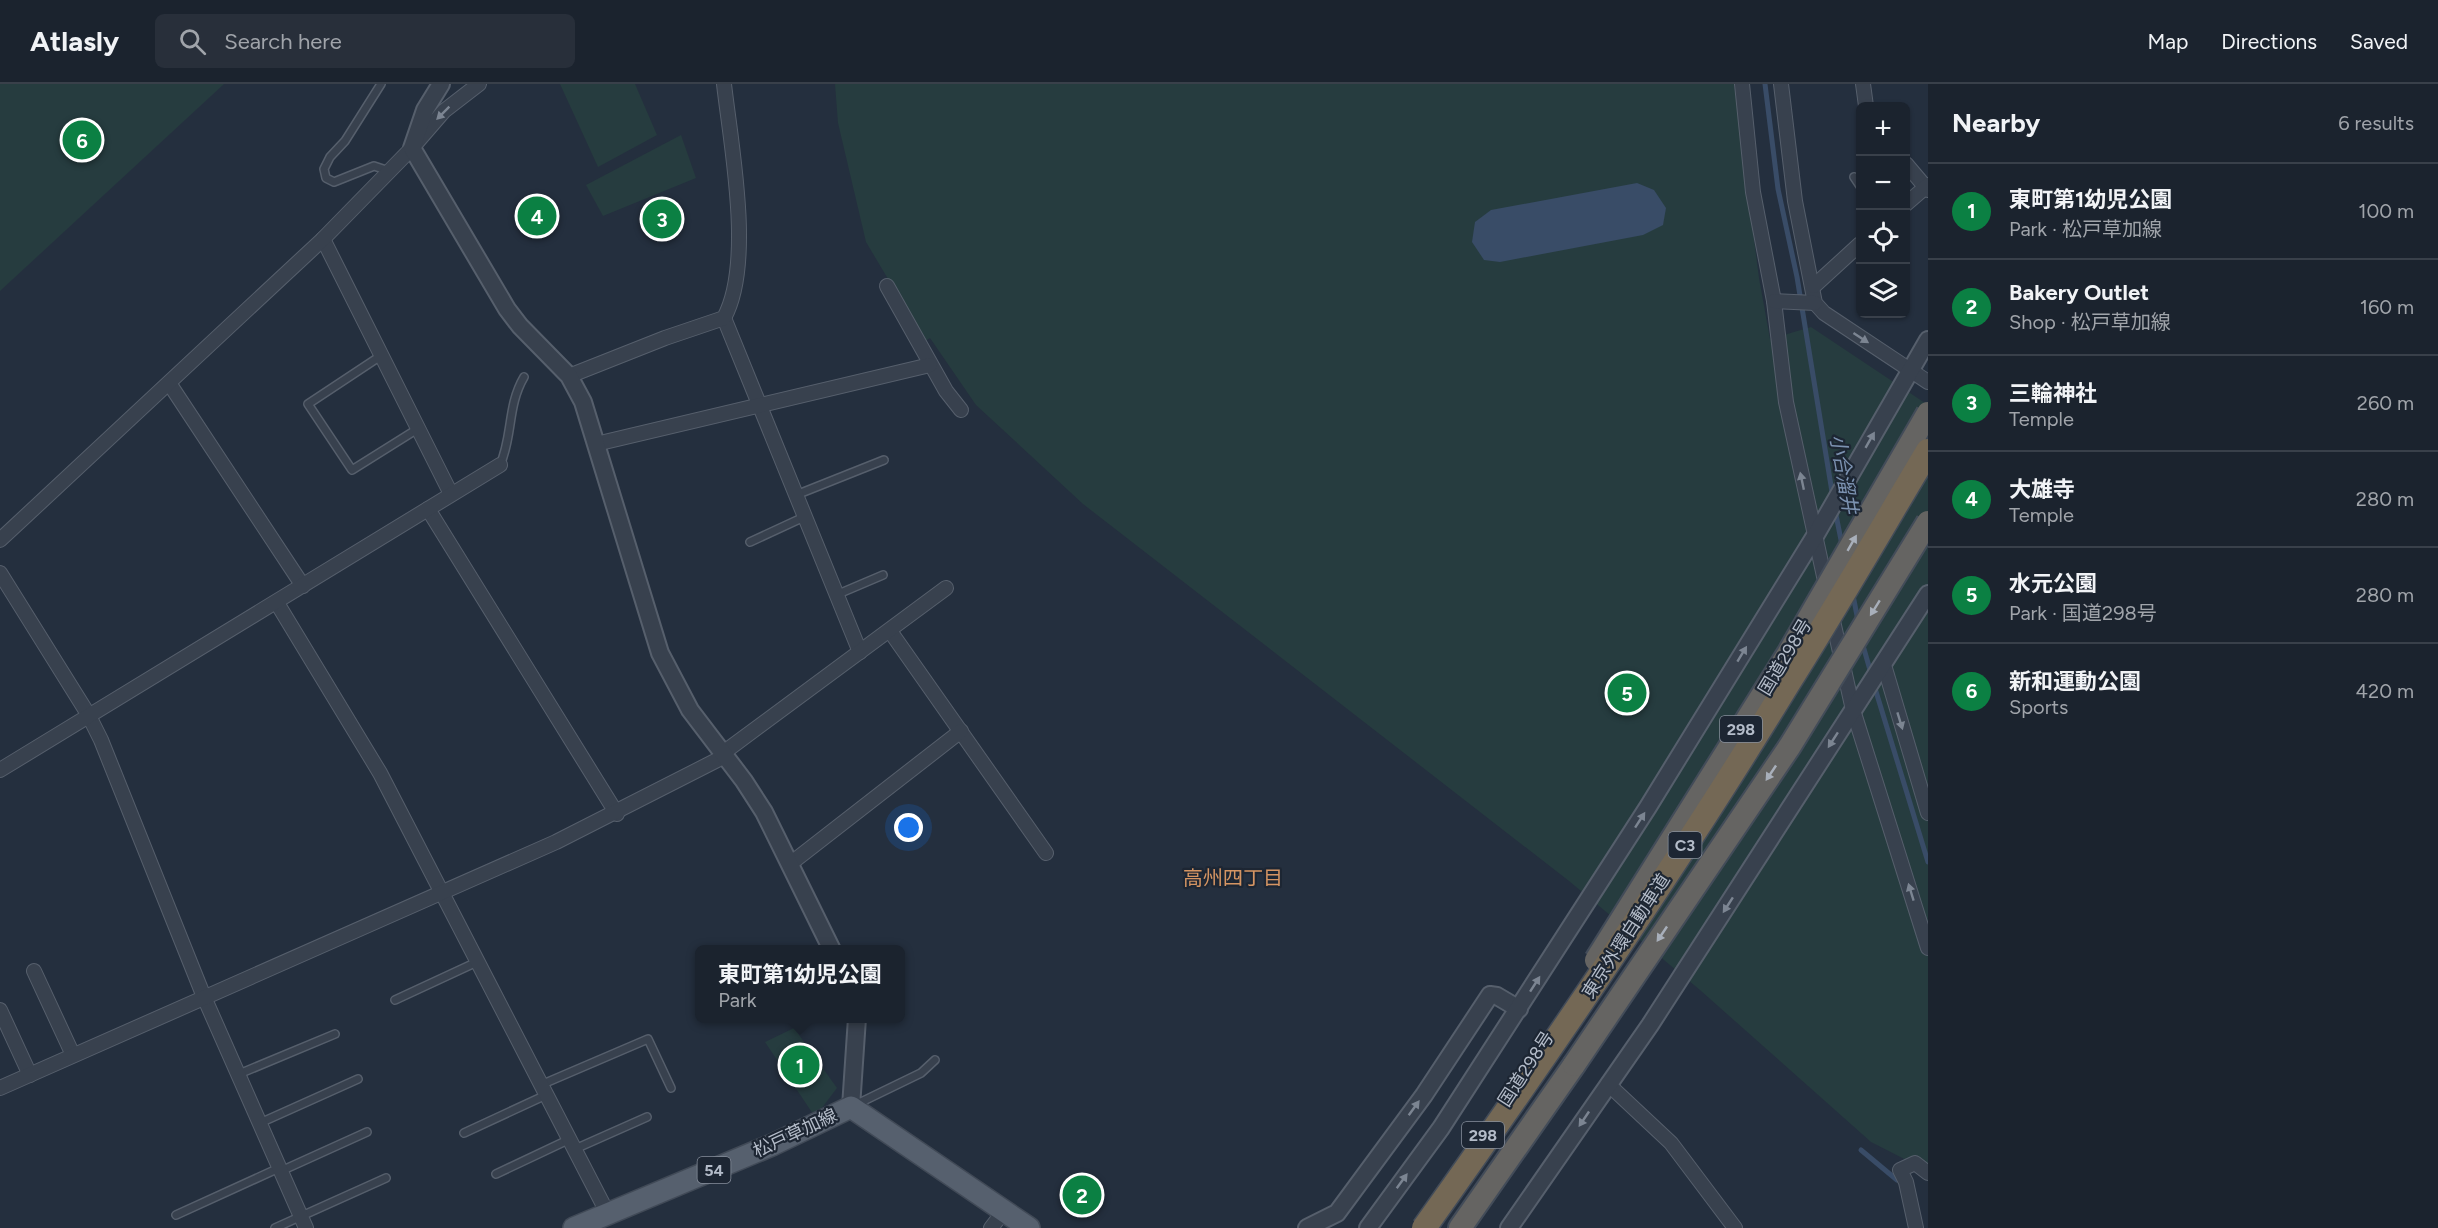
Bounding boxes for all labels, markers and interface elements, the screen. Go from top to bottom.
search box [155,14,575,68]
text: Atlasly [30,24,119,58]
icon: search [176,25,209,58]
text: Search here [224,28,342,55]
text: Map [2147,29,2188,54]
text: Directions [2221,29,2317,54]
text: Saved [2350,29,2408,54]
map controls [1856,102,1910,318]
button: + [1856,102,1910,156]
one-way arrow [437,106,451,120]
text: Nearby [1952,107,2040,139]
text: 6 results [2338,111,2414,135]
pin: 6 [62,118,101,162]
button: − [1856,156,1910,210]
text: 東町第1幼児公園 [2009,186,2172,213]
pin: 4 [518,194,556,238]
pin: 3 [642,196,682,242]
text: 1 [1967,199,1976,223]
text: 100 m [2358,199,2414,223]
button: locate [1856,210,1910,264]
text: Park · 松戸草加線 [2009,217,2162,241]
button: layers [1856,264,1910,318]
text: Bakery Outlet [2009,279,2149,306]
text: 2 [1966,295,1977,319]
text: 160 m [2360,295,2414,319]
text: Shop · 松戸草加線 [2009,310,2171,334]
one-way arrow [1853,332,1869,344]
text: 三輪神社 [2009,380,2097,407]
text: 3 [1966,391,1977,415]
text: 260 m [2357,391,2414,415]
text: Temple [2009,407,2074,431]
one-way arrow [1865,432,1876,448]
water label: 小合溜井 [1825,433,1863,517]
one-way arrow [1797,471,1806,490]
text: 大雄寺 [2009,476,2075,503]
text: 4 [1965,487,1978,511]
text: 280 m [2356,487,2414,511]
text: Temple [2009,503,2074,527]
one-way arrow [1847,534,1857,551]
text: 水元公園 [2009,570,2097,597]
text: 5 [1966,583,1977,607]
text: 280 m [2356,583,2414,607]
one-way arrow [1870,600,1881,616]
text: Park · 国道298号 [2009,601,2157,625]
street label: 国道298号 [1754,615,1816,699]
one-way arrow [1736,646,1747,662]
text: 新和運動公園 [2009,668,2141,695]
pin: 5 [1608,670,1646,716]
text: 6 [1966,679,1977,703]
text: 420 m [2356,679,2414,703]
text: Sports [2009,695,2068,719]
one-way arrow [1896,712,1905,730]
road number: 298 [1720,716,1762,742]
one-way arrow [1828,732,1839,749]
one-way arrow [1766,765,1777,781]
one-way arrow [1634,812,1645,828]
your location [894,813,923,842]
road number: C3 [1668,832,1702,858]
district label: 高州四丁目 [1183,866,1283,890]
street label: 東京外環自動車道 [1578,870,1674,1002]
one-way arrow [1906,883,1915,901]
one-way arrow [1722,896,1734,912]
one-way arrow [1656,926,1668,942]
popup [695,945,905,1023]
text: 東町第1幼児公園 [718,961,882,988]
one-way arrow [1529,977,1541,993]
text: Park [718,988,756,1012]
street label: 国道298号 [1494,1027,1558,1111]
pin: 1 [780,1042,820,1088]
one-way arrow [1408,1101,1420,1117]
street label: 松戸草加線 [750,1104,840,1162]
one-way arrow [1578,1110,1590,1126]
road number: 298 [1462,1122,1504,1148]
road number: 54 [698,1157,730,1183]
pin: 2 [1062,1172,1102,1218]
one-way arrow [1396,1173,1408,1189]

